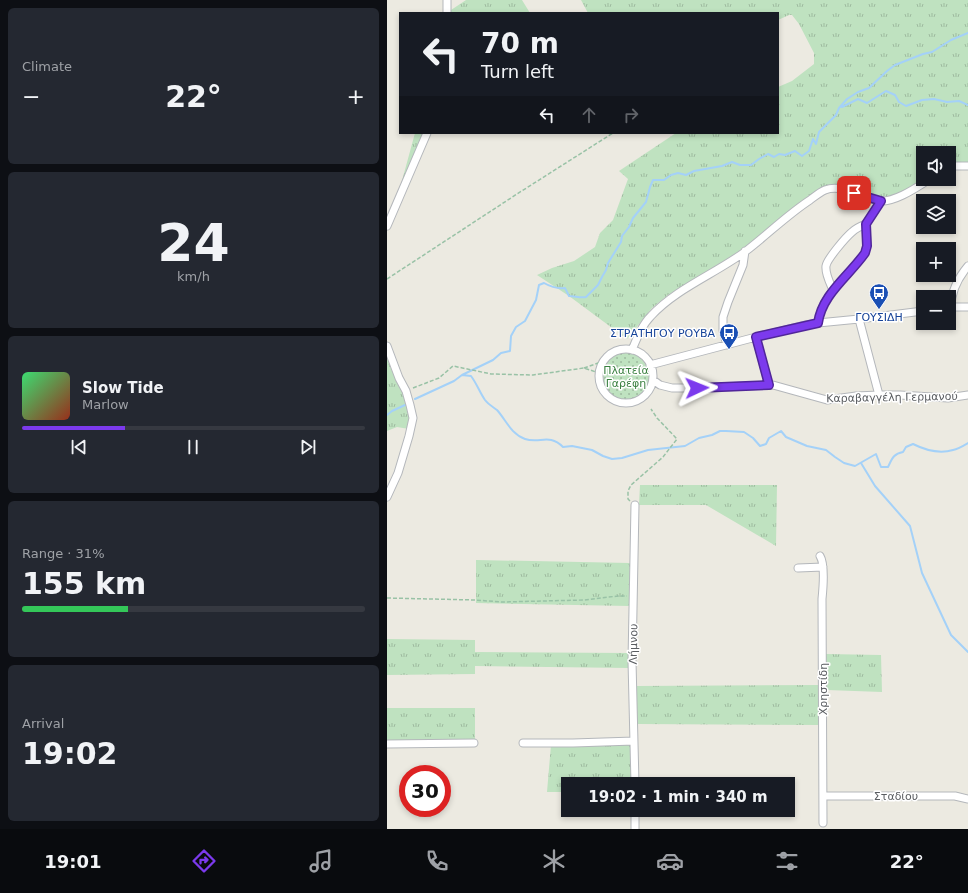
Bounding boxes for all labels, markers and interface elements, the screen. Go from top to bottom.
text: 70 m [481,27,559,60]
icon: left [415,28,467,80]
text: Climate [22,59,72,74]
text: Turn left [481,61,554,82]
text: 22° [165,79,222,114]
text: − [22,84,40,109]
text: + [347,84,365,109]
icon: left [536,104,558,126]
icon: ahead [578,104,600,126]
icon: right [620,104,642,126]
map controls [916,146,956,330]
button: sound [916,146,956,186]
pin [837,176,871,210]
icon: arrive [843,182,865,204]
button: layers [916,194,956,234]
text: 24 [157,213,230,273]
button: + [916,242,956,282]
text: km/h [177,269,210,284]
bus stop icon: ΓΟΥΣΙΔΗ [868,282,890,310]
button: − [916,290,956,330]
place label: ΓΟΥΣΙΔΗ [855,311,903,324]
bus stop icon: ΣΤΡΑΤΗΓΟΥ ΡΟΥΒΑ [718,322,740,350]
place label: ΣΤΡΑΤΗΓΟΥ ΡΟΥΒΑ [610,327,715,340]
park label: Πλατεία Γαρέφη [603,364,649,390]
position arrow [676,367,718,409]
text: Slow Tide [82,379,164,397]
street label: Καραβαγγέλη Γερμανού [826,390,958,405]
text: Marlow [82,397,129,412]
icon: previous [68,436,90,458]
icon: pause [182,436,204,458]
icon: next [297,436,319,458]
text: Range · 31% [22,546,105,561]
text: 155 km [22,566,146,601]
street label: Λήμνου [627,624,640,664]
street label: Χρηστίδη [817,663,830,715]
text: Arrival [22,716,64,731]
text: 19:02 [22,736,118,771]
speed limit sign: 30 [399,765,451,817]
text: 19:02 · 1 min · 340 m [588,788,768,806]
street label: Σταδίου [874,790,918,803]
icon: directions [190,847,218,875]
icon: music [307,847,335,875]
icon: phone [423,847,451,875]
icon: climate [540,847,568,875]
icon: car [656,847,684,875]
icon: filters [773,847,801,875]
text: 19:01 [44,851,102,872]
text: 22° [890,851,924,872]

